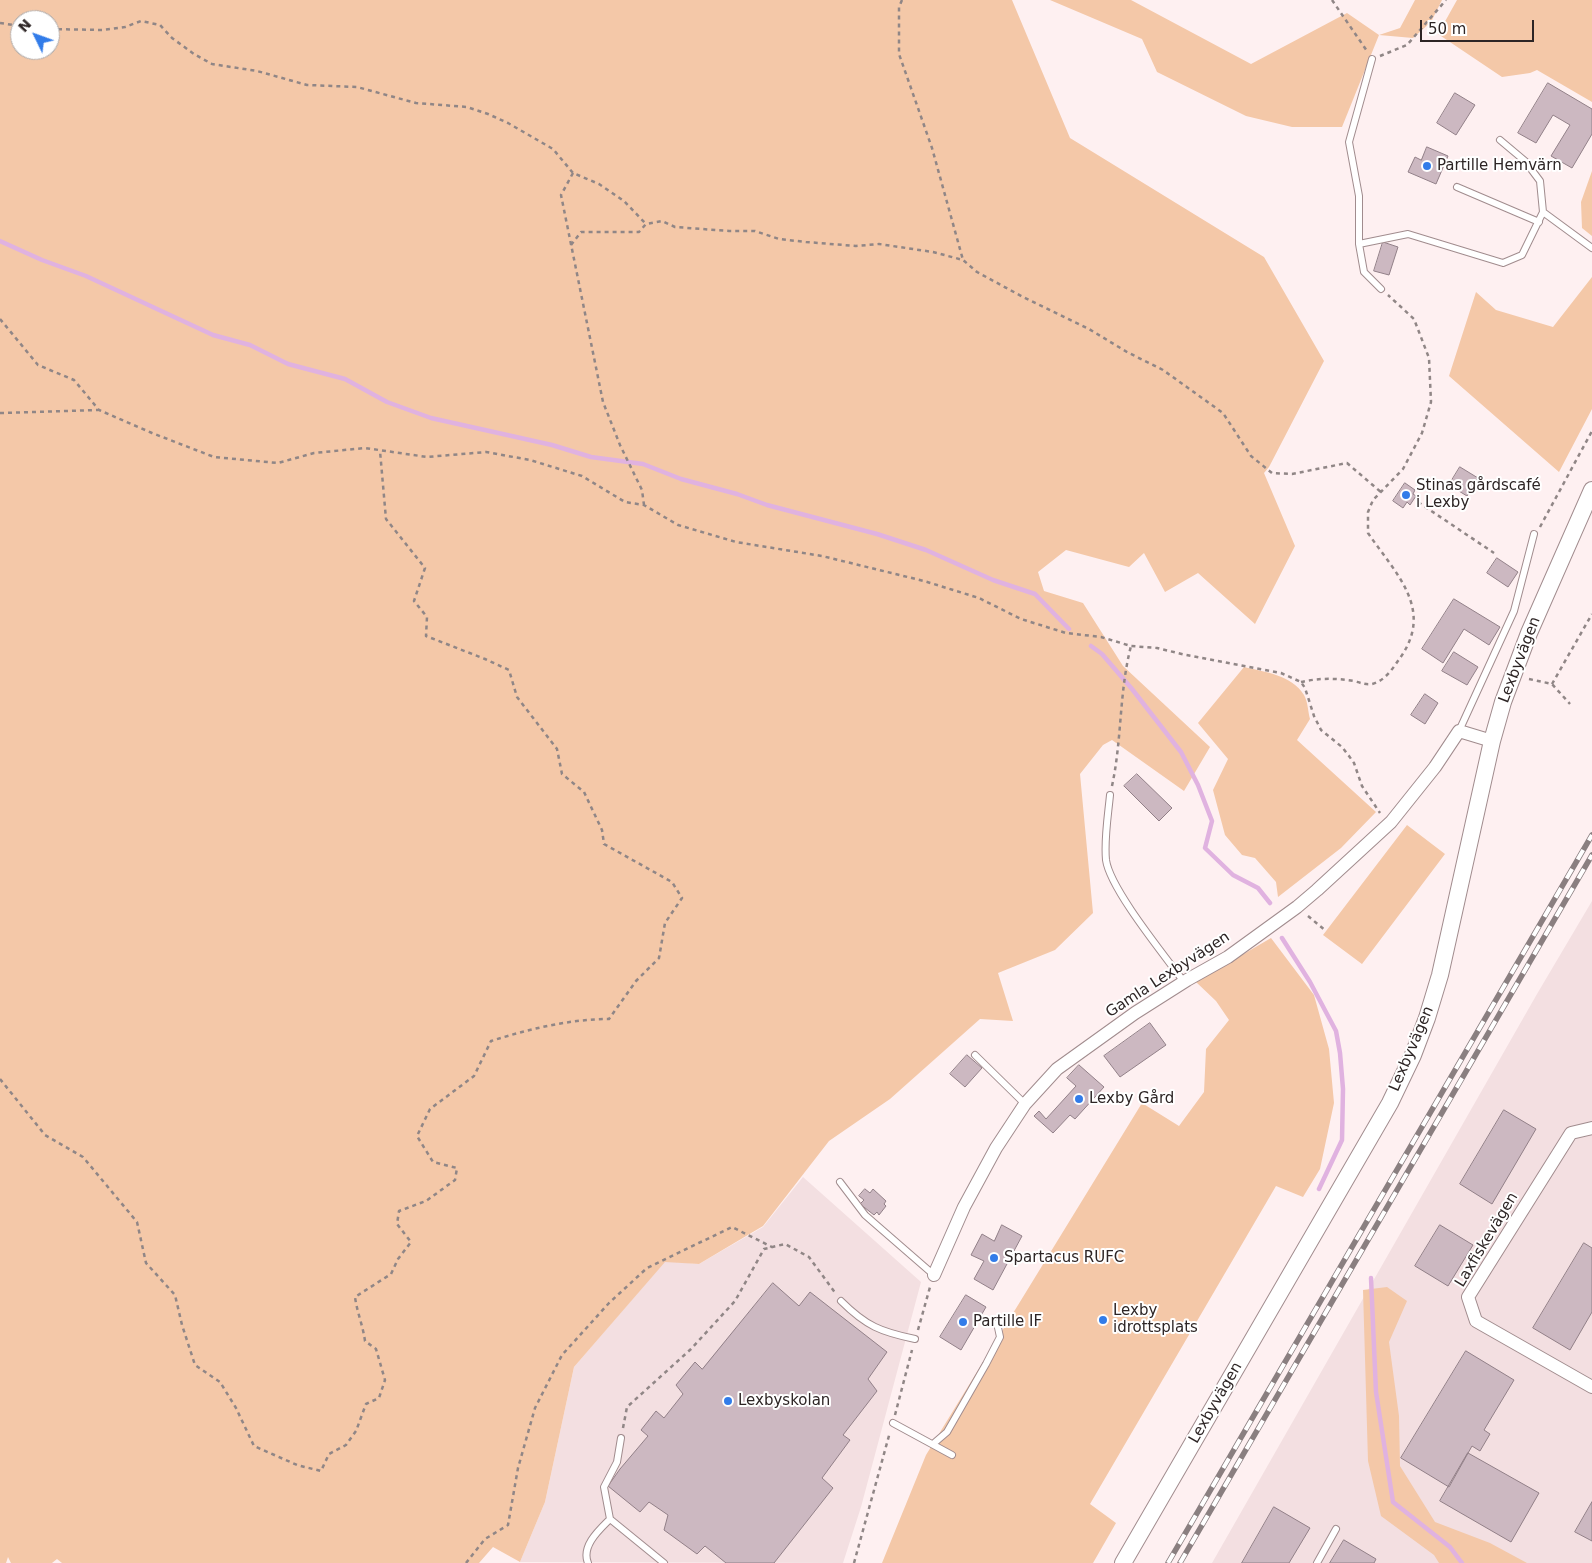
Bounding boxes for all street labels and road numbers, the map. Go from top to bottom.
street label: Lexbyvägen [1495,614,1545,706]
street label: Gamla Lexbyvägen [1103,928,1233,1022]
street label: Lexbyvägen [1386,1004,1438,1094]
street label: Laxfiskevägen [1452,1189,1522,1291]
street label: Lexbyvägen [1186,1359,1246,1447]

